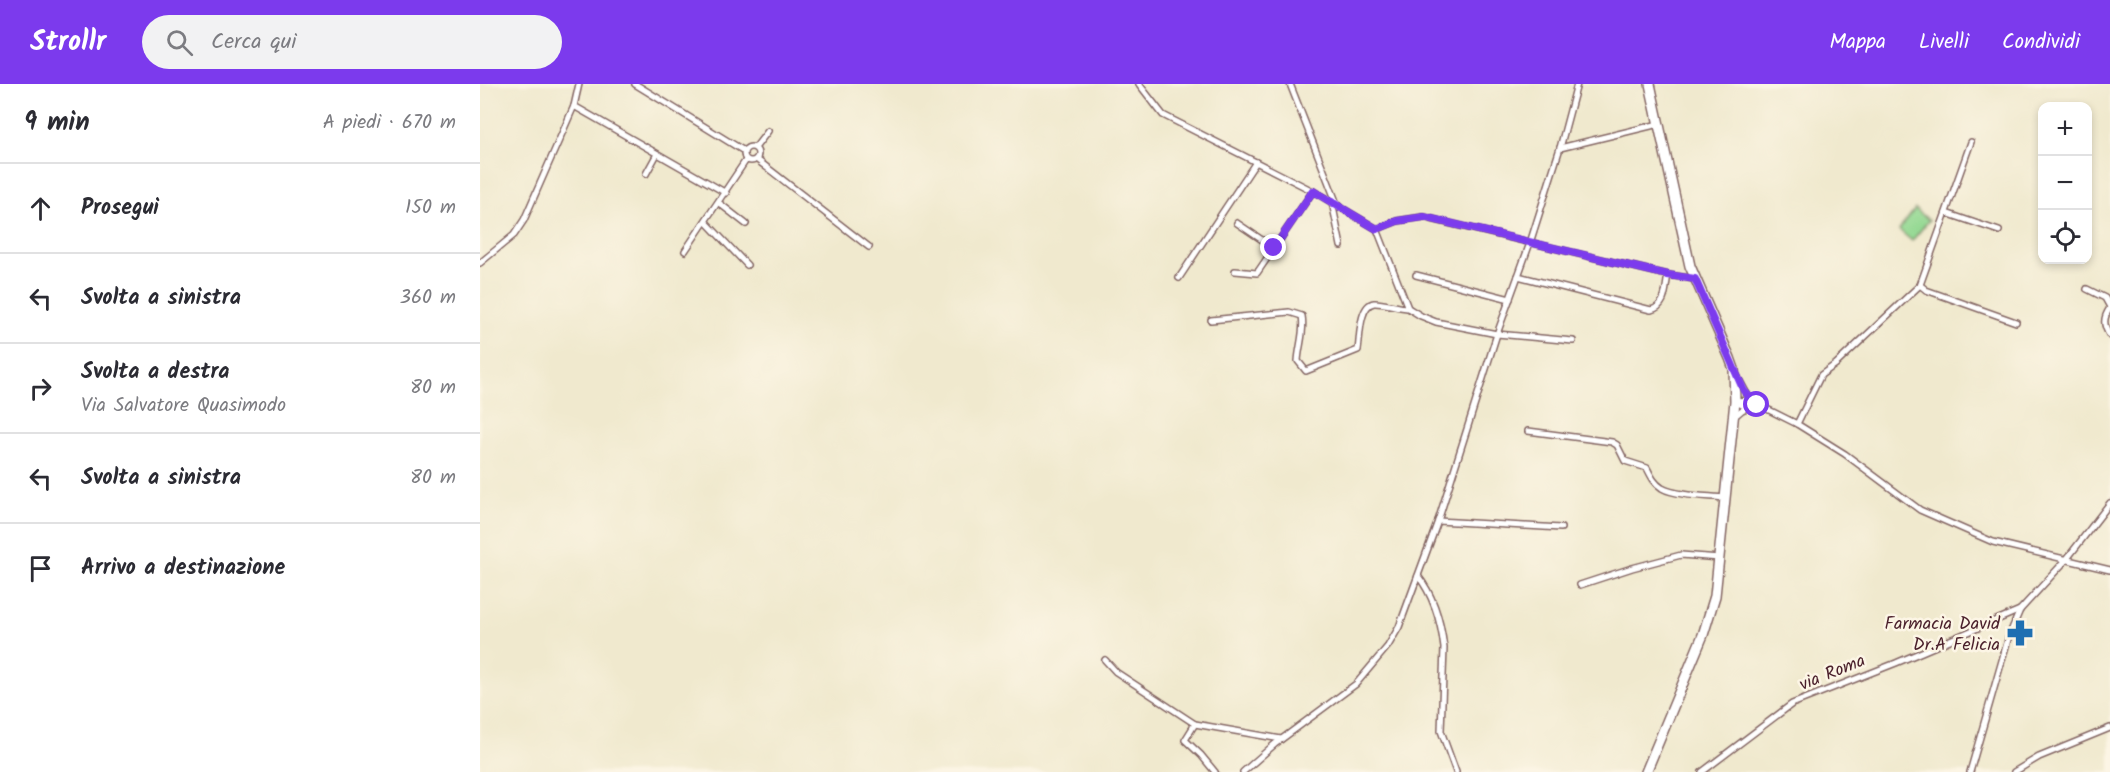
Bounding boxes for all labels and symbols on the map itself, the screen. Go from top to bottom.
route end [1260,234,1286,260]
route start [1743,391,1769,417]
place label: Farmacia David Dr.A Felicia [1885,610,2001,660]
pharmacy icon: Farmacia David Dr.A Felicia [2005,618,2035,648]
street label: via Roma [1795,647,1870,700]

